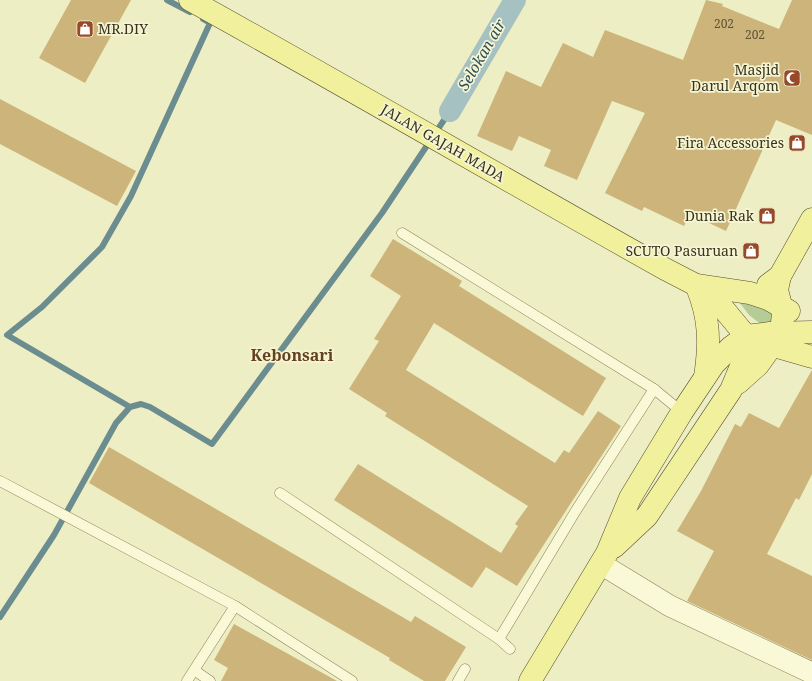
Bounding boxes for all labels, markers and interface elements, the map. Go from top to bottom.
water label: Selokan air [453,14,510,94]
house number: 202 [714,15,734,32]
shop icon: MR.DIY [75,19,95,39]
place label: MR.DIY [98,19,148,38]
house number: 202 [745,26,765,43]
place label: Masjid Darul Arqom [691,60,779,95]
mosque icon: Masjid Darul Arqom [782,68,802,88]
street label: JALAN GAJAH MADA [377,99,509,186]
place label: Fira Accessories [677,133,784,152]
shop icon: Fira Accessories [787,133,807,153]
place label: Dunia Rak [685,206,755,225]
shop icon: Dunia Rak [757,206,777,226]
place label: SCUTO Pasuruan [625,241,738,260]
shop icon: SCUTO Pasuruan [741,241,761,261]
district label: Kebonsari [251,344,334,366]

